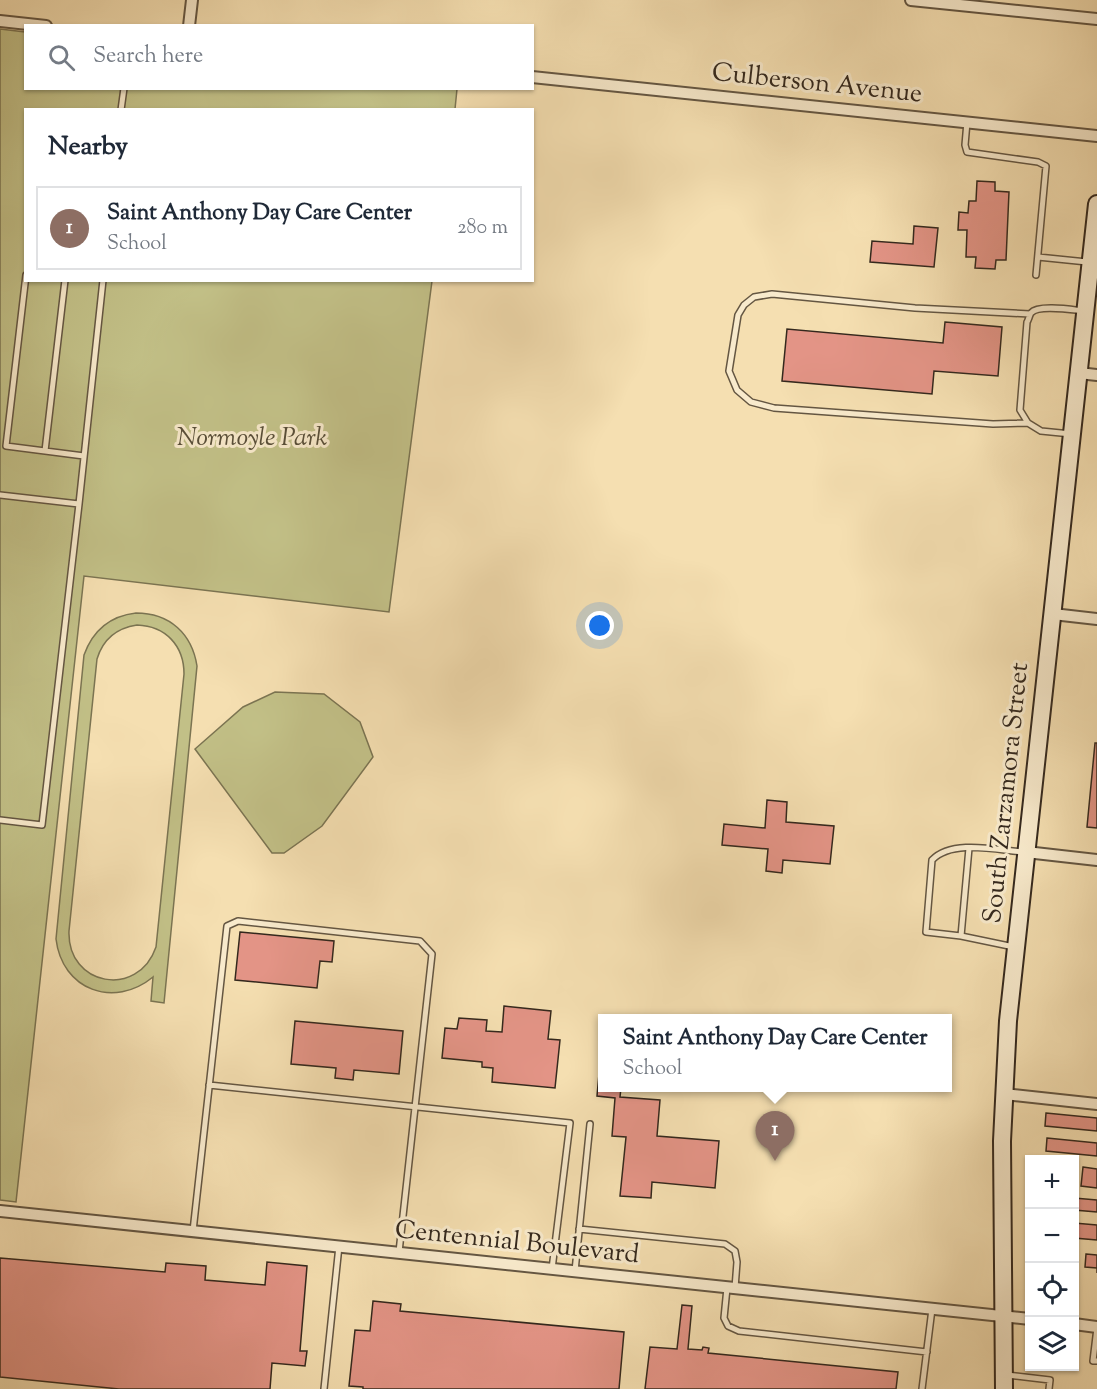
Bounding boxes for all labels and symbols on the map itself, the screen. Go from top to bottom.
street label: Culberson Avenue [710,55,924,113]
park label: Normoyle Park [177,420,328,457]
your location [585,611,614,640]
street label: South Zarzamora Street [975,661,1039,925]
pin: 1 [756,1112,794,1161]
street label: Centennial Boulevard [393,1212,641,1274]

